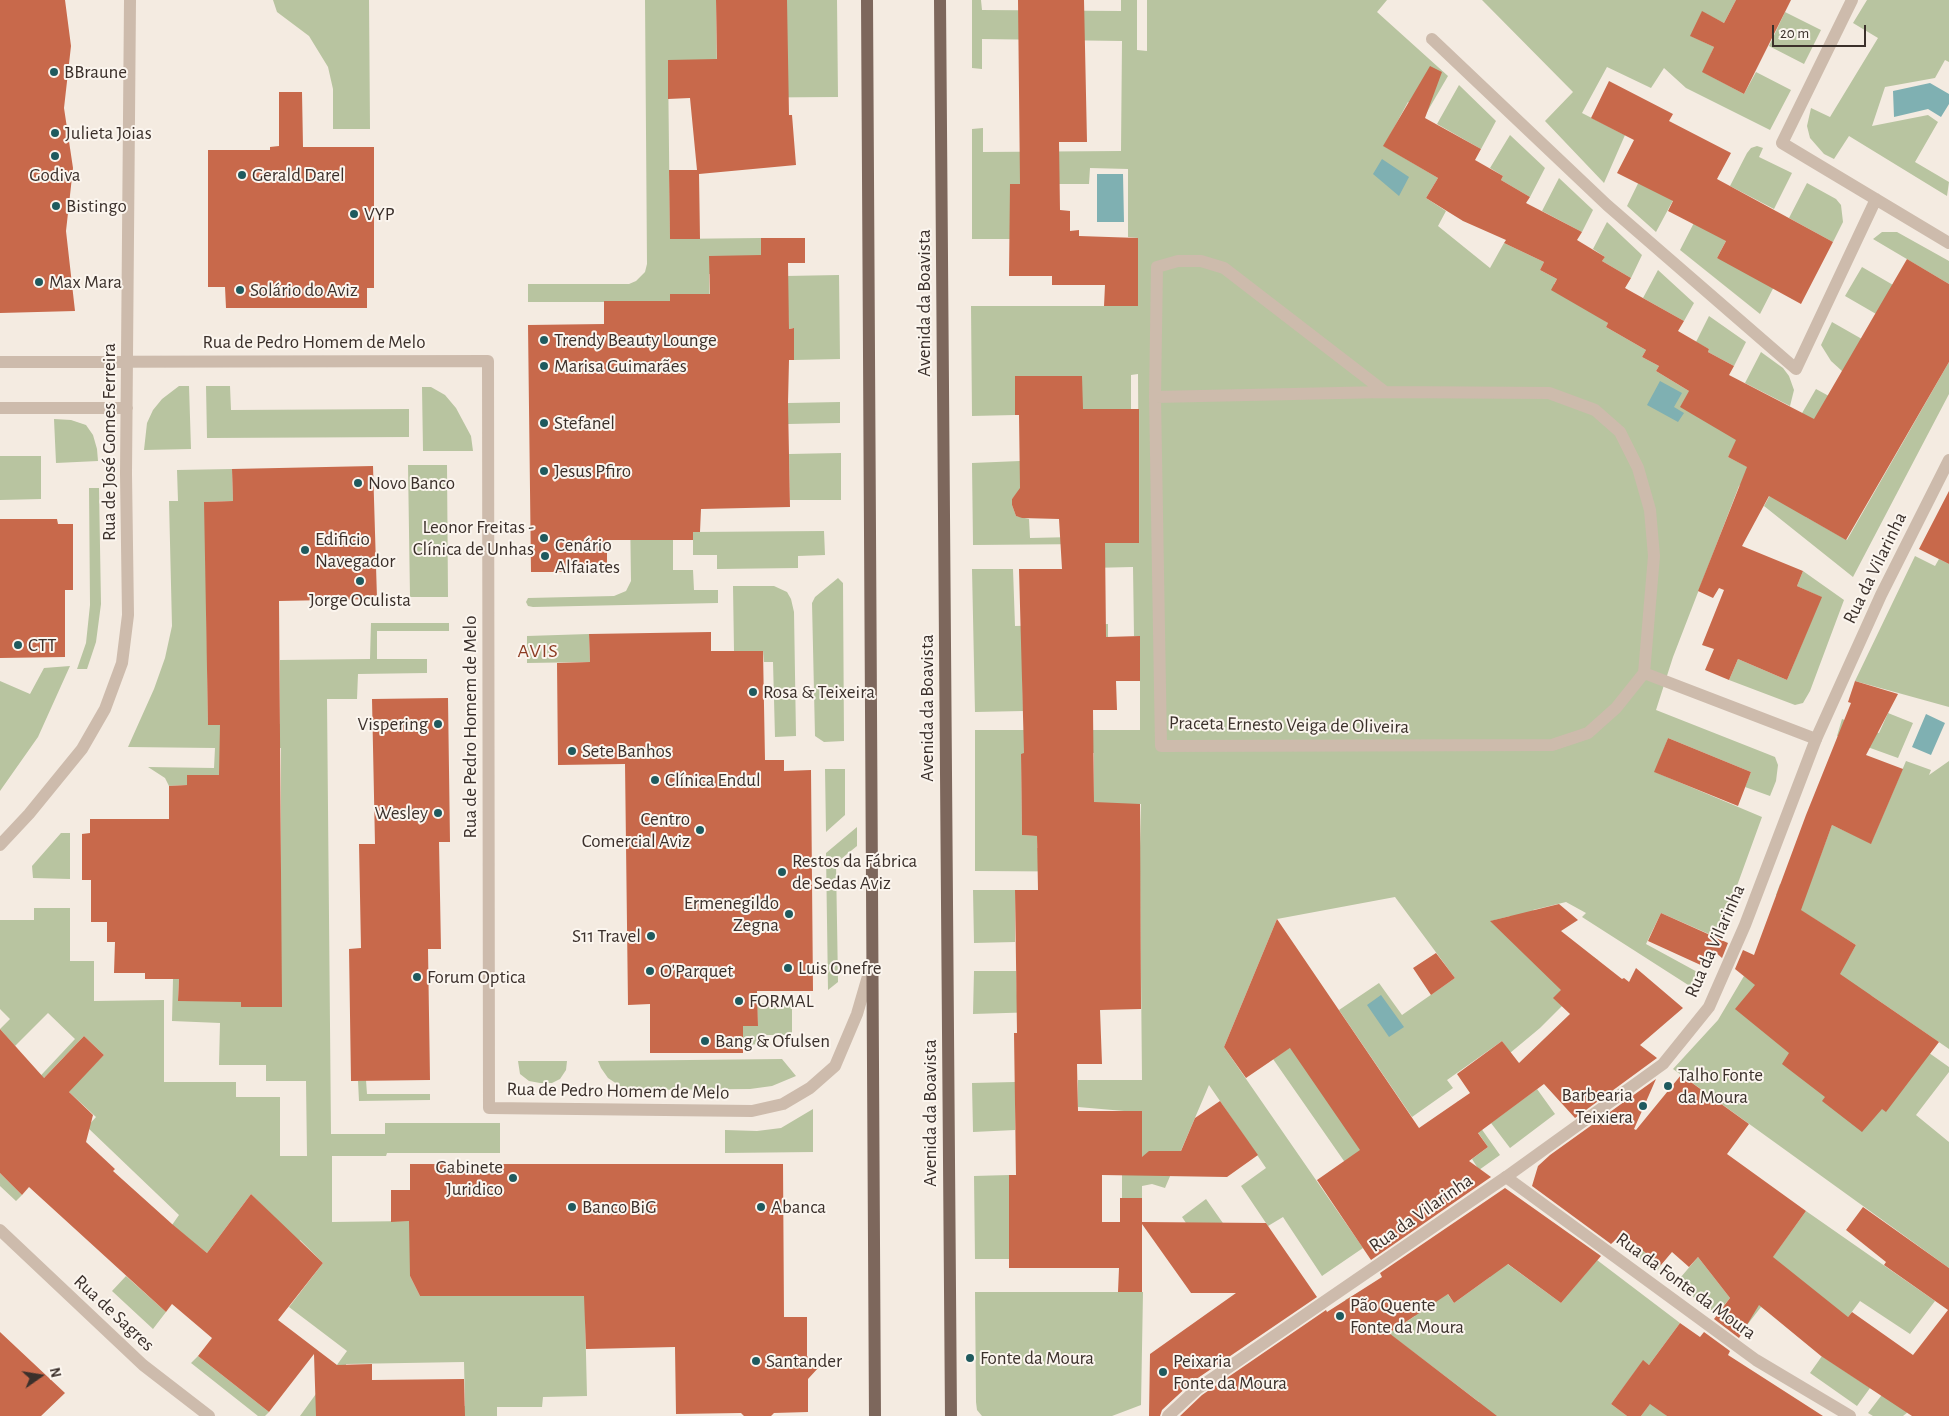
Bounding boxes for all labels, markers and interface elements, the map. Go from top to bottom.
scale bar [1774,15,1868,47]
text: 20 m [1780,26,1809,41]
place label: BBraune [64,61,127,83]
marker: BBraune [48,66,60,78]
place label: Julieta Joias [65,122,152,144]
marker: Julieta Joias [49,127,61,139]
marker: Godiva [49,150,61,162]
place label: Godiva [29,164,81,186]
place label: Gerald Darel [252,164,345,186]
marker: Gerald Darel [236,169,248,181]
place label: Bistingo [66,195,127,217]
marker: Bistingo [50,200,62,212]
place label: VYP [364,203,395,225]
marker: VYP [348,208,360,220]
street label: Avenida da Boavista [913,229,935,377]
place label: Max Mara [49,271,122,293]
marker: Max Mara [33,276,45,288]
place label: Solário do Aviz [250,279,358,301]
marker: Solário do Aviz [234,284,246,296]
place label: Trendy Beauty Lounge [554,329,717,351]
street label: Rua de Pedro Homem de Melo [203,331,425,353]
marker: Trendy Beauty Lounge [538,334,550,346]
street label: Rua de José Gomes Ferreira [98,343,120,541]
place label: Marisa Guimarães [554,355,687,377]
marker: Marisa Guimarães [538,360,550,372]
place label: Stefanel [554,412,615,434]
marker: Stefanel [538,417,550,429]
place label: Jesus Pfiro [554,460,631,482]
marker: Jesus Pfiro [538,465,550,477]
place label: Novo Banco [368,472,455,494]
marker: Novo Banco [352,477,364,489]
street label: Rua da Vilarinha [1838,508,1912,628]
place label: Leonor Freitas - Clínica de Unhas [413,516,534,560]
place label: Edificio Navegador [315,528,395,572]
marker: Leonor Freitas - Clínica de Unhas [538,532,550,544]
place label: Cenário Alfaiates [555,534,620,578]
marker: Edificio Navegador [299,544,311,556]
marker: Cenário Alfaiates [539,550,551,562]
marker: Jorge Oculista [354,575,366,587]
place label: Jorge Oculista [309,589,411,611]
street label: Rua de Pedro Homem de Melo [459,616,481,838]
place label: CTT [28,634,56,656]
street label: Avenida da Boavista [916,634,938,782]
marker: CTT [12,639,24,651]
district label: AVIS [517,639,559,663]
place label: Rosa & Teixeira [763,681,875,703]
marker: Rosa & Teixeira [747,686,759,698]
street label: Praceta Ernesto Veiga de Oliveira [1169,712,1409,738]
place label: Vispering [357,713,428,735]
marker: Vispering [432,718,444,730]
place label: Sete Banhos [582,740,672,762]
marker: Sete Banhos [566,745,578,757]
place label: Clínica Endul [665,769,761,791]
marker: Clínica Endul [649,774,661,786]
place label: Wesley [375,802,428,824]
marker: Wesley [432,807,444,819]
place label: Centro Comercial Aviz [582,808,690,852]
marker: Centro Comercial Aviz [694,824,706,836]
place label: Restos da Fábrica de Sedas Aviz [792,850,917,894]
marker: Restos da Fábrica de Sedas Aviz [776,866,788,878]
street label: Rua da Vilarinha [1680,881,1750,1001]
place label: Ermenegildo Zegna [684,892,779,936]
marker: Ermenegildo Zegna [783,908,795,920]
place label: S11 Travel [572,925,641,947]
marker: S11 Travel [645,930,657,942]
place label: Luis Onefre [798,957,882,979]
place label: O'Parquet [660,960,733,982]
marker: Luis Onefre [782,962,794,974]
marker: O'Parquet [644,965,656,977]
place label: Forum Optica [427,966,526,988]
marker: Forum Optica [411,971,423,983]
place label: FORMAL [749,990,814,1012]
marker: FORMAL [733,995,745,1007]
place label: Bang & Ofulsen [715,1030,830,1052]
marker: Bang & Ofulsen [699,1035,711,1047]
street label: Avenida da Boavista [919,1039,941,1187]
place label: Talho Fonte da Moura [1678,1064,1763,1108]
street label: Rua de Pedro Homem de Melo [506,1078,730,1104]
marker: Talho Fonte da Moura [1662,1080,1674,1092]
place label: Barbearia Teixiera [1561,1084,1633,1128]
marker: Barbearia Teixiera [1637,1100,1649,1112]
place label: Gabinete Juridico [436,1156,503,1200]
street label: Rua da Vilarinha [1365,1169,1477,1257]
marker: Gabinete Juridico [507,1172,519,1184]
place label: Banco BiG [582,1196,657,1218]
place label: Abanca [771,1196,826,1218]
marker: Banco BiG [566,1201,578,1213]
marker: Abanca [755,1201,767,1213]
street label: Rua da Fonte da Moura [1611,1228,1761,1344]
street label: Rua de Sagres [69,1270,159,1356]
place label: Pão Quente Fonte da Moura [1350,1294,1464,1338]
marker: Pão Quente Fonte da Moura [1334,1310,1346,1322]
place label: Fonte da Moura [980,1347,1094,1369]
place label: Santander [766,1350,842,1372]
place label: Peixaria Fonte da Moura [1173,1350,1287,1394]
north arrow [15,1351,65,1401]
marker: Fonte da Moura [964,1352,976,1364]
marker: Santander [750,1355,762,1367]
text: N [47,1366,63,1379]
marker: Peixaria Fonte da Moura [1157,1366,1169,1378]

